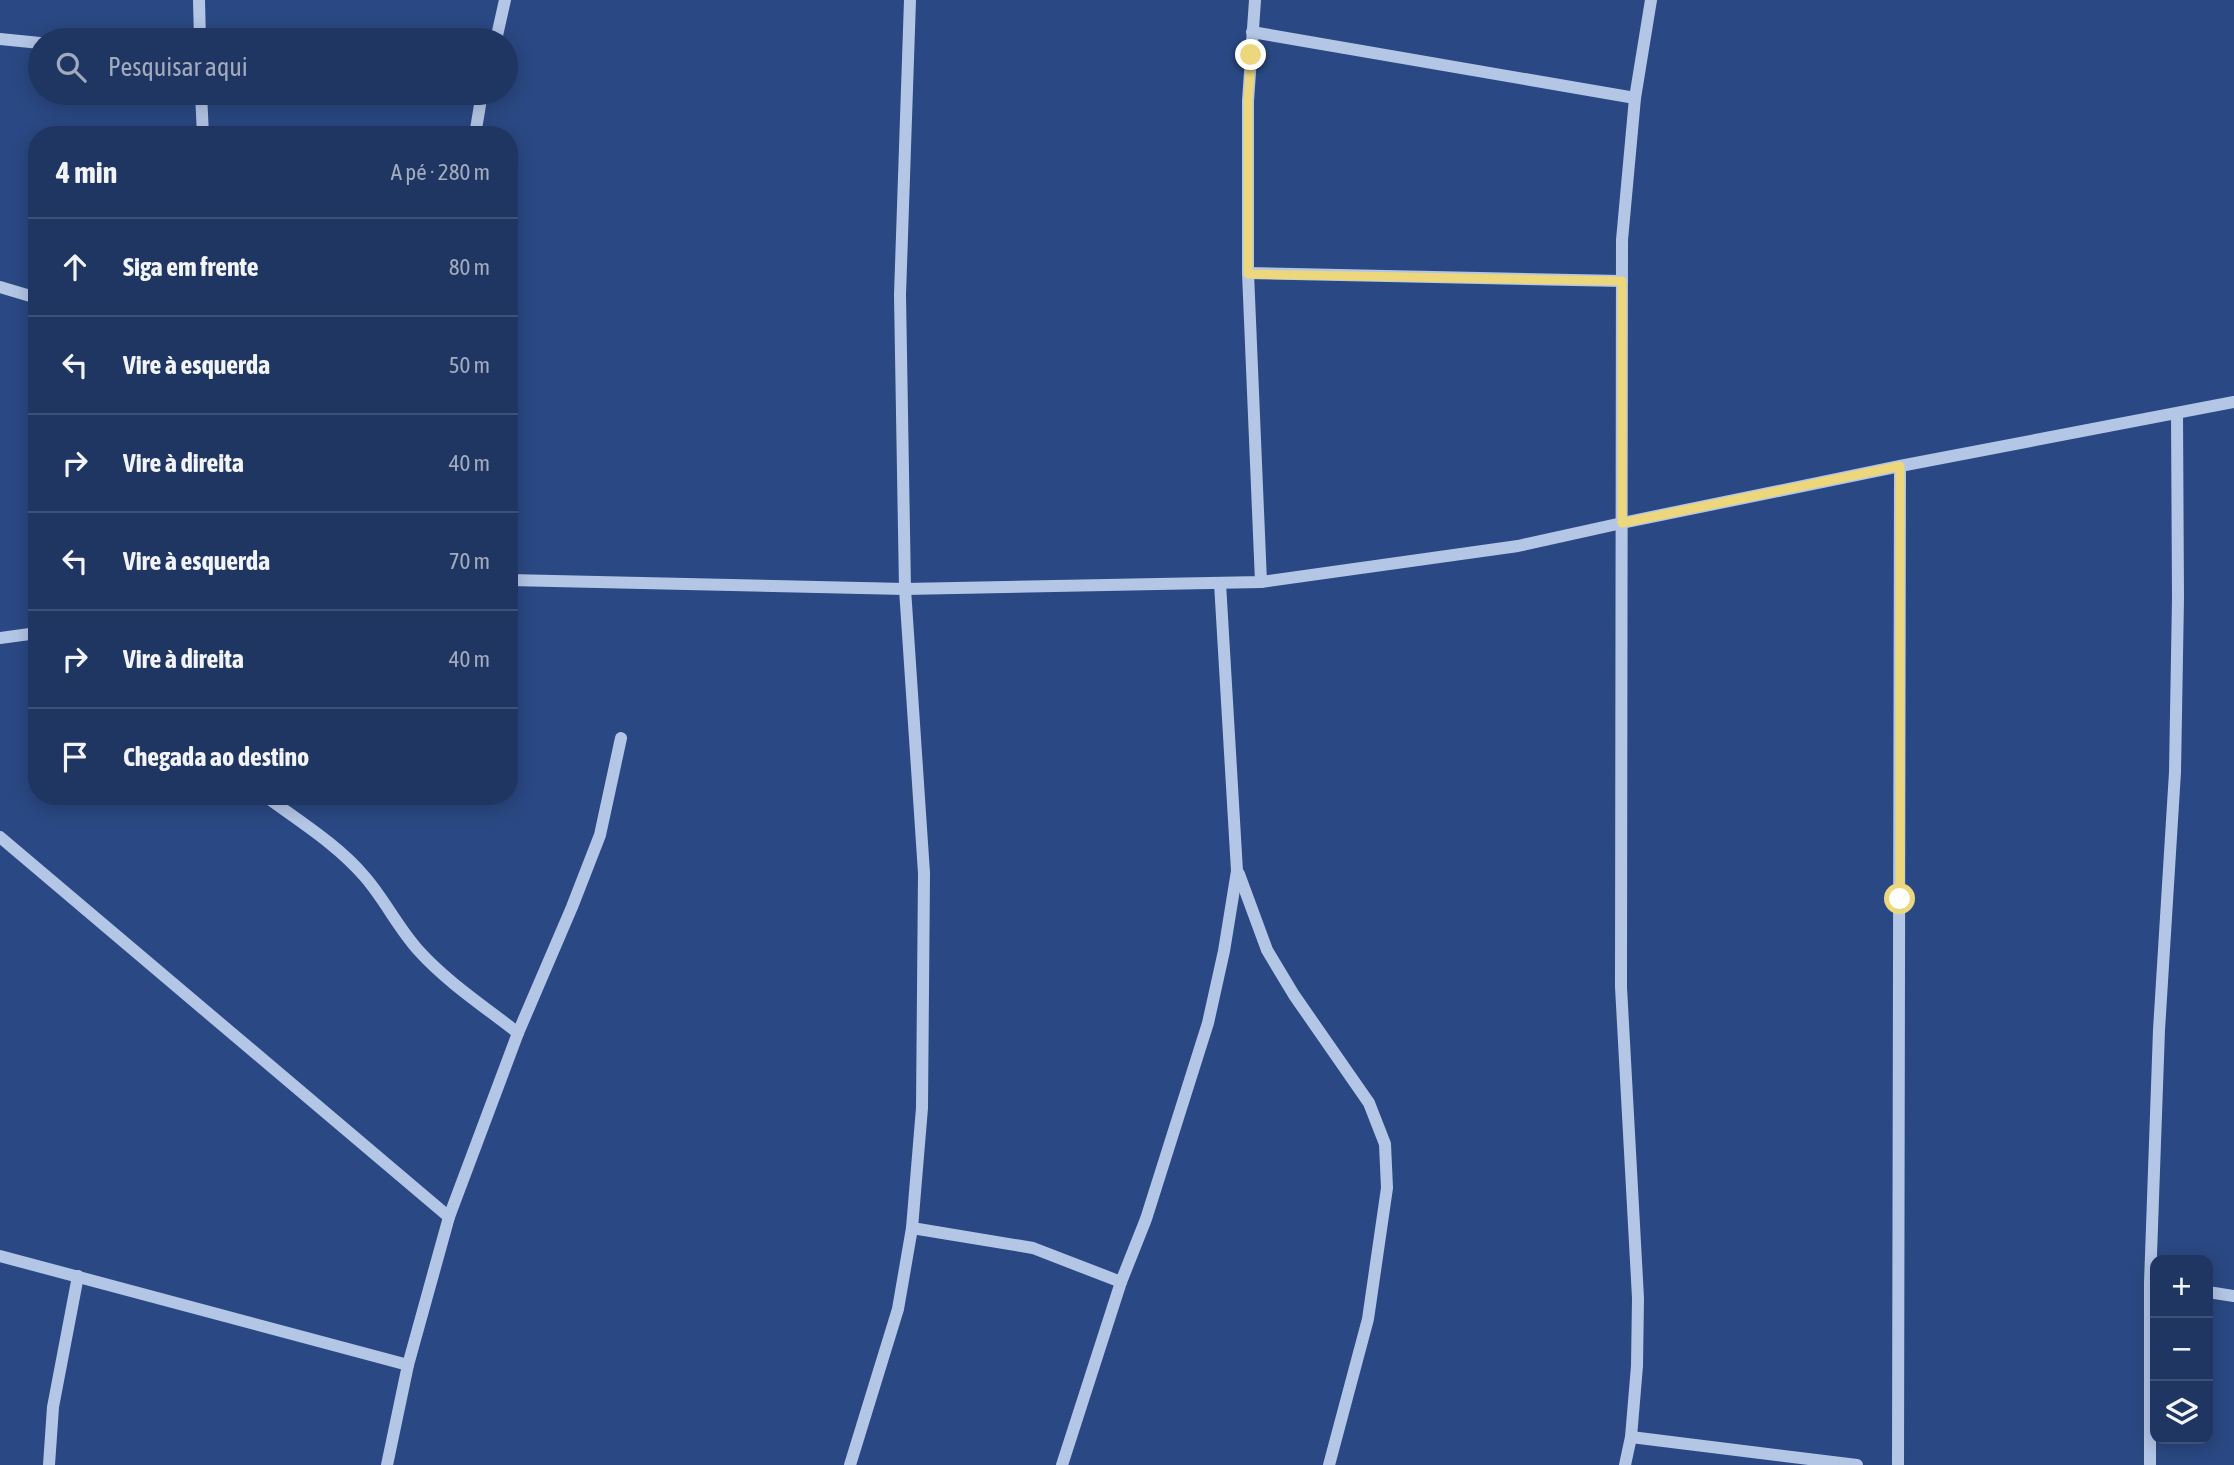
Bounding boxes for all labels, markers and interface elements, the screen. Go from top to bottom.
search box [28,28,518,105]
route end [1235,39,1266,70]
icon: search [52,48,90,86]
text: Pesquisar aqui [108,52,248,82]
text: 4 min [56,155,117,189]
text: A pé · 280 m [391,159,490,185]
icon: ahead [56,248,94,286]
text: Siga em frente [123,252,259,282]
text: 80 m [449,254,490,280]
icon: left [56,346,94,384]
text: Vire à esquerda [123,350,270,380]
text: 50 m [449,352,490,378]
icon: right [56,444,94,482]
text: Vire à direita [123,448,244,478]
text: 40 m [449,450,490,476]
icon: left [56,542,94,580]
text: Vire à esquerda [123,546,270,576]
text: 70 m [449,548,490,574]
icon: right [56,640,94,678]
text: Vire à direita [123,644,244,674]
text: 40 m [449,646,490,672]
icon: arrive [56,738,94,776]
text: Chegada ao destino [123,742,309,772]
route start [1884,883,1915,914]
map controls [2150,1255,2213,1444]
button: + [2150,1255,2213,1318]
button: − [2150,1318,2213,1381]
button: layers [2150,1381,2213,1444]

